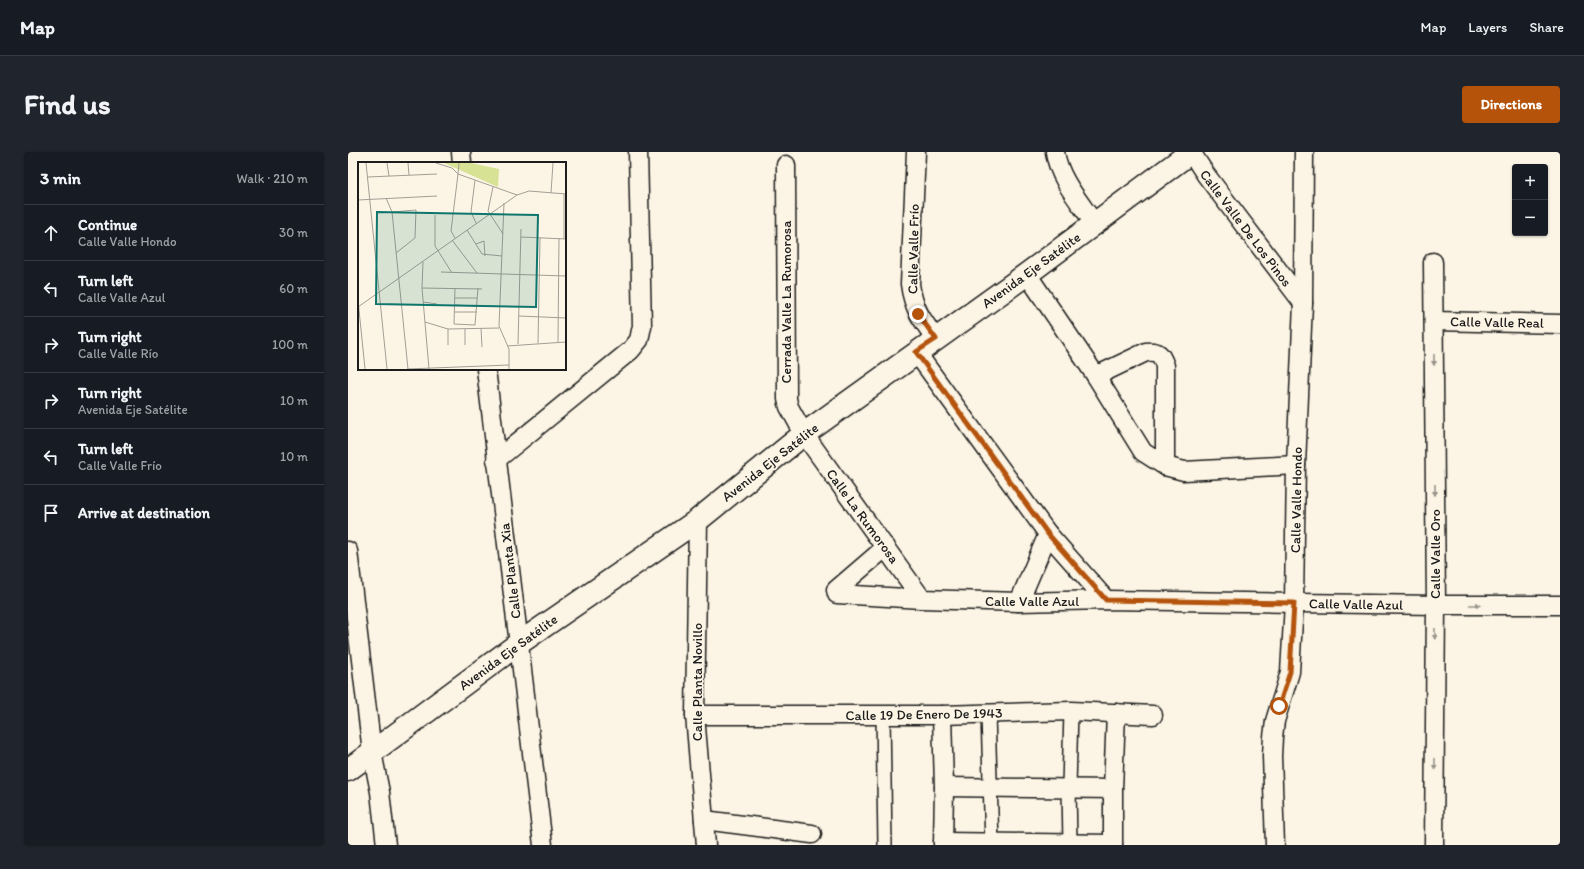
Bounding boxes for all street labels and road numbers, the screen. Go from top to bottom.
street label: Calle Valle De Los Pinos [1196,166,1295,290]
street label: Calle Valle Frío [904,204,923,294]
street label: Cerrada Valle La Rumorosa [778,220,795,383]
street label: Avenida Eje Satélite [979,229,1084,312]
street label: Calle Valle Real [1450,313,1544,332]
street label: Avenida Eje Satélite [719,419,822,505]
street label: Calle Valle Hondo [1287,447,1306,553]
street label: Calle La Rumorosa [823,466,903,567]
street label: Calle Valle Oro [1427,509,1444,599]
street label: Calle Planta Xia [496,521,525,620]
street label: Calle Valle Azul [985,593,1079,610]
street label: Calle Valle Azul [1309,595,1403,614]
street label: Avenida Eje Satélite [456,611,561,694]
street label: Calle Planta Novillo [689,623,706,741]
street label: Calle 19 De Enero De 1943 [845,705,1003,724]

